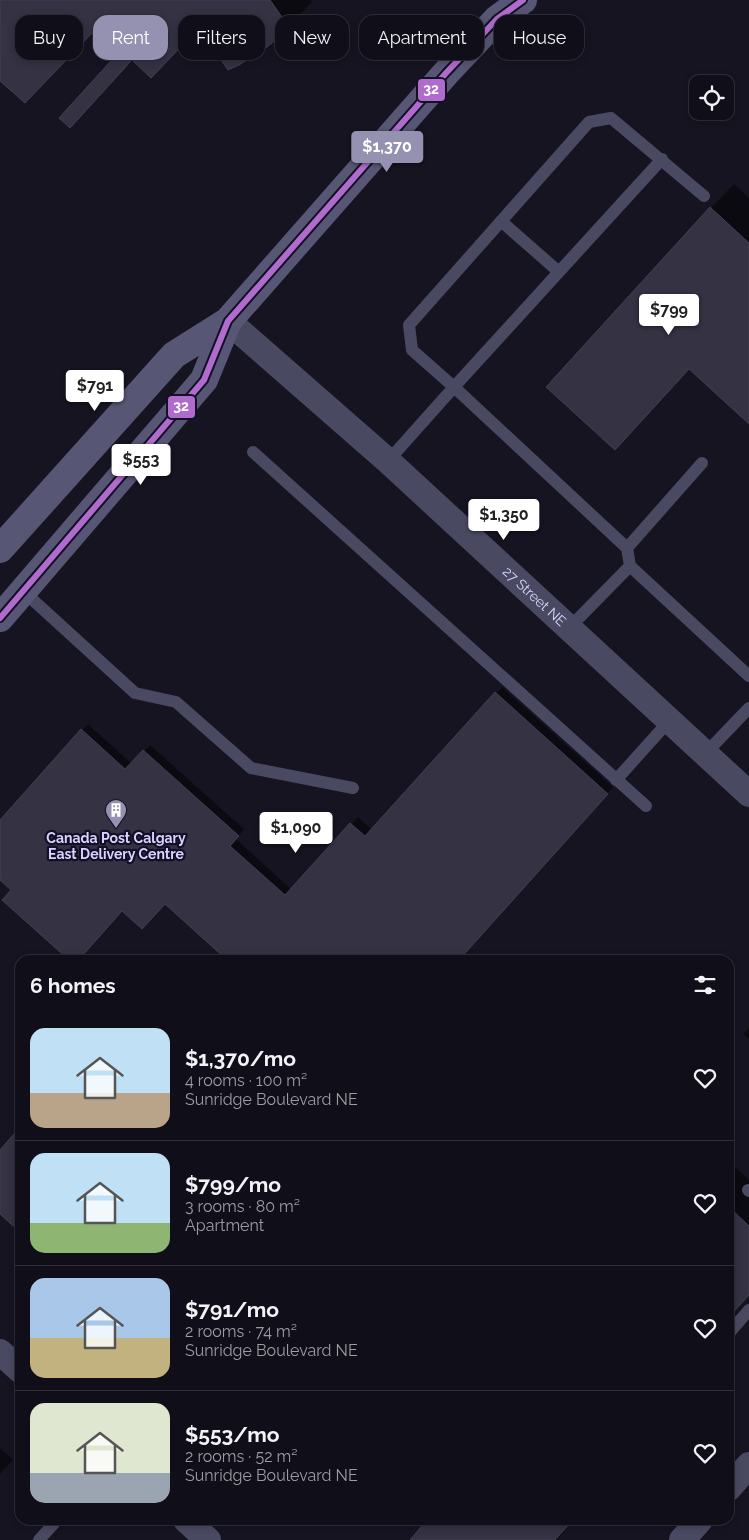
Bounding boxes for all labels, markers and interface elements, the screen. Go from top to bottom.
chip: Buy [15,15,83,60]
chip: Rent [93,15,168,60]
chip: Filters [178,15,265,60]
chip: New [275,15,349,60]
chip: Apartment [359,15,484,60]
chip: House [494,15,584,60]
map controls [689,75,734,120]
button: locate [689,75,734,120]
line badge: 32 [417,78,446,102]
text: 32 [423,81,439,97]
pin: $1,370 [346,130,428,173]
text: $1,370 [362,137,412,156]
pin: $799 [639,294,699,336]
text: $799 [650,300,688,319]
pin: $791 [65,370,125,412]
text: $791 [77,376,113,395]
line badge: 32 [167,395,196,419]
text: 32 [173,398,189,414]
pin: $553 [111,444,171,486]
text: $553 [123,450,159,469]
pin: $1,350 [463,498,545,541]
text: $1,350 [479,505,529,524]
street label: 27 Street NE [500,563,569,629]
building icon: Canada Post Calgary East Delivery Centre [104,798,128,829]
pin: $1,090 [255,812,337,854]
text: $1,090 [271,818,321,837]
place label: Canada Post Calgary East Delivery Centre [46,830,186,862]
icon: filters [691,971,719,999]
text: 6 homes [30,973,116,998]
text: $1,370/mo [185,1046,296,1071]
icon: home [70,1048,130,1108]
icon: heart [691,1064,719,1092]
text: 4 rooms · 100 m² [185,1071,307,1090]
text: Sunridge Boulevard NE [185,1090,358,1109]
text: $799/mo [185,1172,281,1197]
icon: home [70,1173,130,1233]
icon: heart [691,1189,719,1217]
text: 3 rooms · 80 m² [185,1197,300,1216]
text: Apartment [185,1216,264,1235]
text: $791/mo [185,1297,279,1322]
icon: home [70,1298,130,1358]
icon: heart [691,1314,719,1342]
text: 2 rooms · 74 m² [185,1322,297,1341]
text: Sunridge Boulevard NE [185,1341,358,1360]
text: $553/mo [185,1422,280,1447]
icon: home [70,1423,130,1483]
icon: heart [691,1439,719,1467]
text: 2 rooms · 52 m² [185,1447,297,1466]
text: Sunridge Boulevard NE [185,1466,358,1485]

